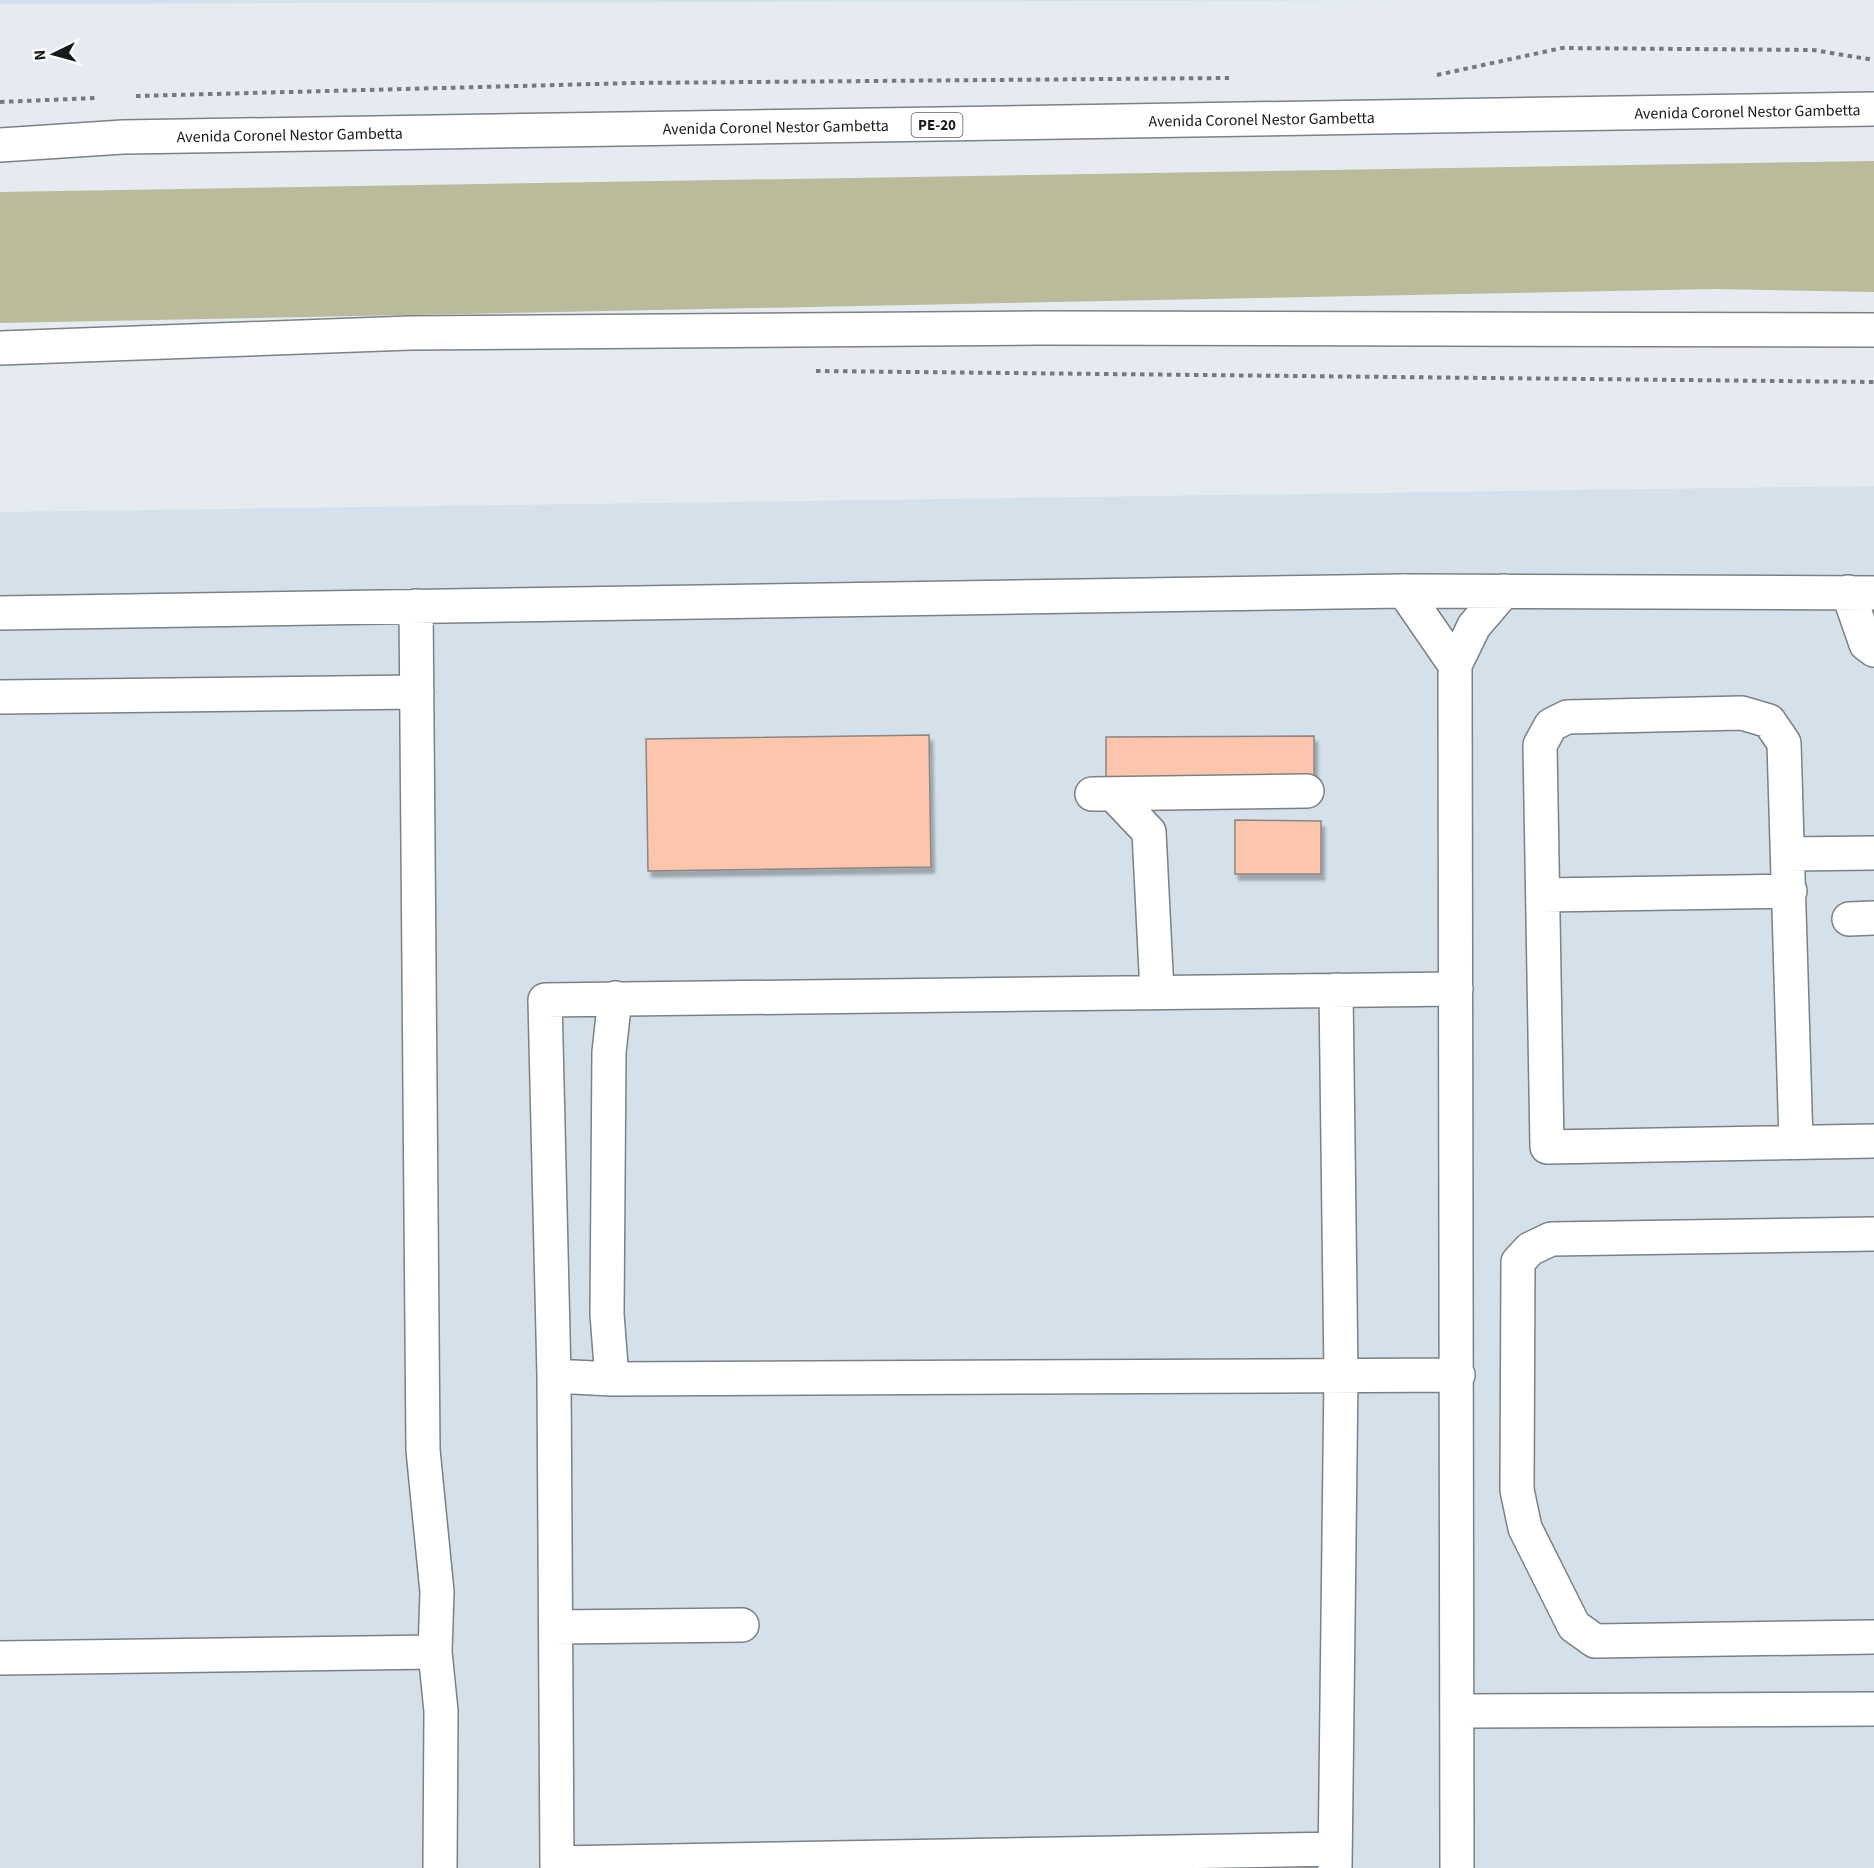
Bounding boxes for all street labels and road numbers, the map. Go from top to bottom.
street label: Avenida Coronel Nestor Gambetta [1634,99,1861,125]
street label: Avenida Coronel Nestor Gambetta [1148,107,1375,133]
road number: PE-20 [912,113,962,137]
street label: Avenida Coronel Nestor Gambetta [662,115,889,140]
street label: Avenida Coronel Nestor Gambetta [176,123,403,148]

